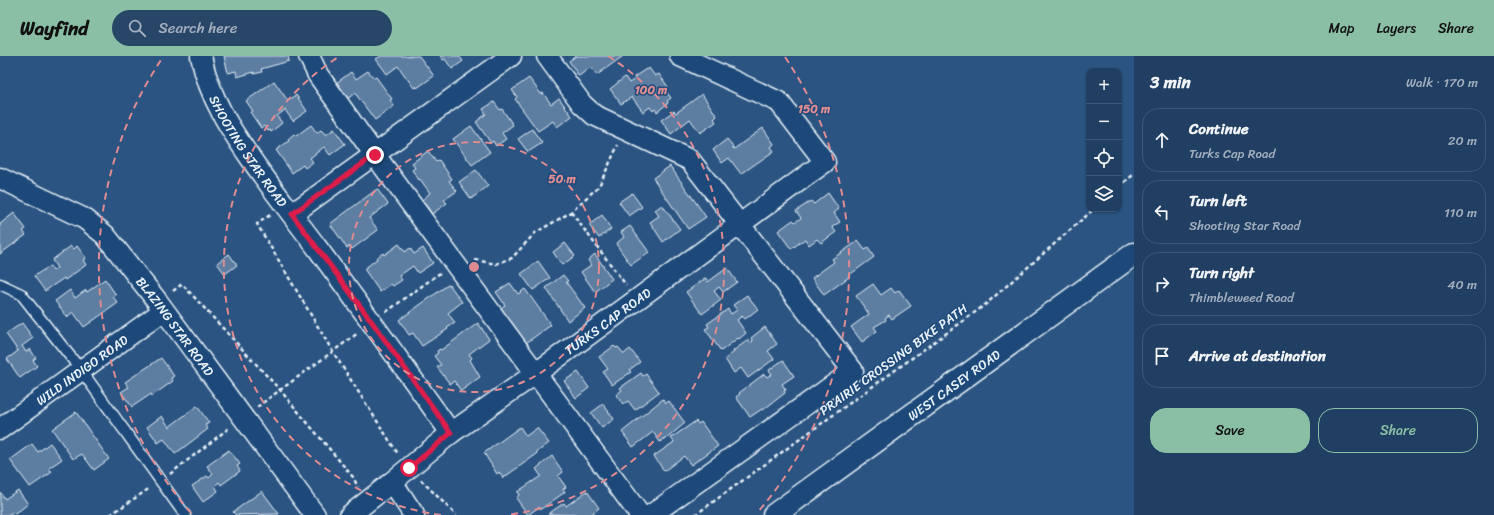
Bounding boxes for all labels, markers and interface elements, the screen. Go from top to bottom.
search box [112,10,392,46]
text: Wayfind [20,12,88,45]
text: Search here [158,15,237,41]
text: Map [1329,16,1354,41]
text: Layers [1376,16,1416,41]
text: Share [1438,16,1474,41]
icon: search [126,17,148,39]
text: 3 min [1150,67,1191,97]
map controls [1086,68,1122,212]
button: + [1086,68,1122,104]
text: Walk · 170 m [1406,71,1478,94]
text: 100 m [635,79,668,101]
street label: SHOOTING STAR ROAD [203,91,293,212]
text: 150 m [798,98,831,120]
button: − [1086,104,1122,140]
text: Continue [1189,116,1249,142]
icon: ahead [1151,129,1173,151]
text: 20 m [1448,129,1477,152]
button: locate [1086,140,1122,176]
text: Turks Cap Road [1189,142,1275,165]
route end [366,146,384,164]
text: 50 m [548,168,576,190]
button: layers [1086,176,1122,212]
text: Turn left [1189,188,1247,214]
icon: left [1151,201,1173,223]
text: 110 m [1444,201,1477,224]
text: Shooting Star Road [1189,214,1300,237]
centre of rings [467,260,481,274]
text: Turn right [1189,260,1254,286]
street label: BLAZING STAR ROAD [130,271,220,381]
icon: right [1151,273,1173,295]
text: 40 m [1447,273,1477,296]
street label: TURKS CAP ROAD [559,282,656,361]
text: Thimbleweed Road [1189,286,1294,309]
street label: PRAIRIE CROSSING BIKE PATH [814,297,973,421]
street label: WILD INDIGO ROAD [31,329,133,412]
street label: WEST CASEY ROAD [903,343,1006,427]
text: Arrive at destination [1189,343,1326,369]
icon: arrive [1151,345,1173,367]
button: Save [1150,408,1310,453]
button: Share [1318,408,1478,453]
route start [400,459,418,477]

